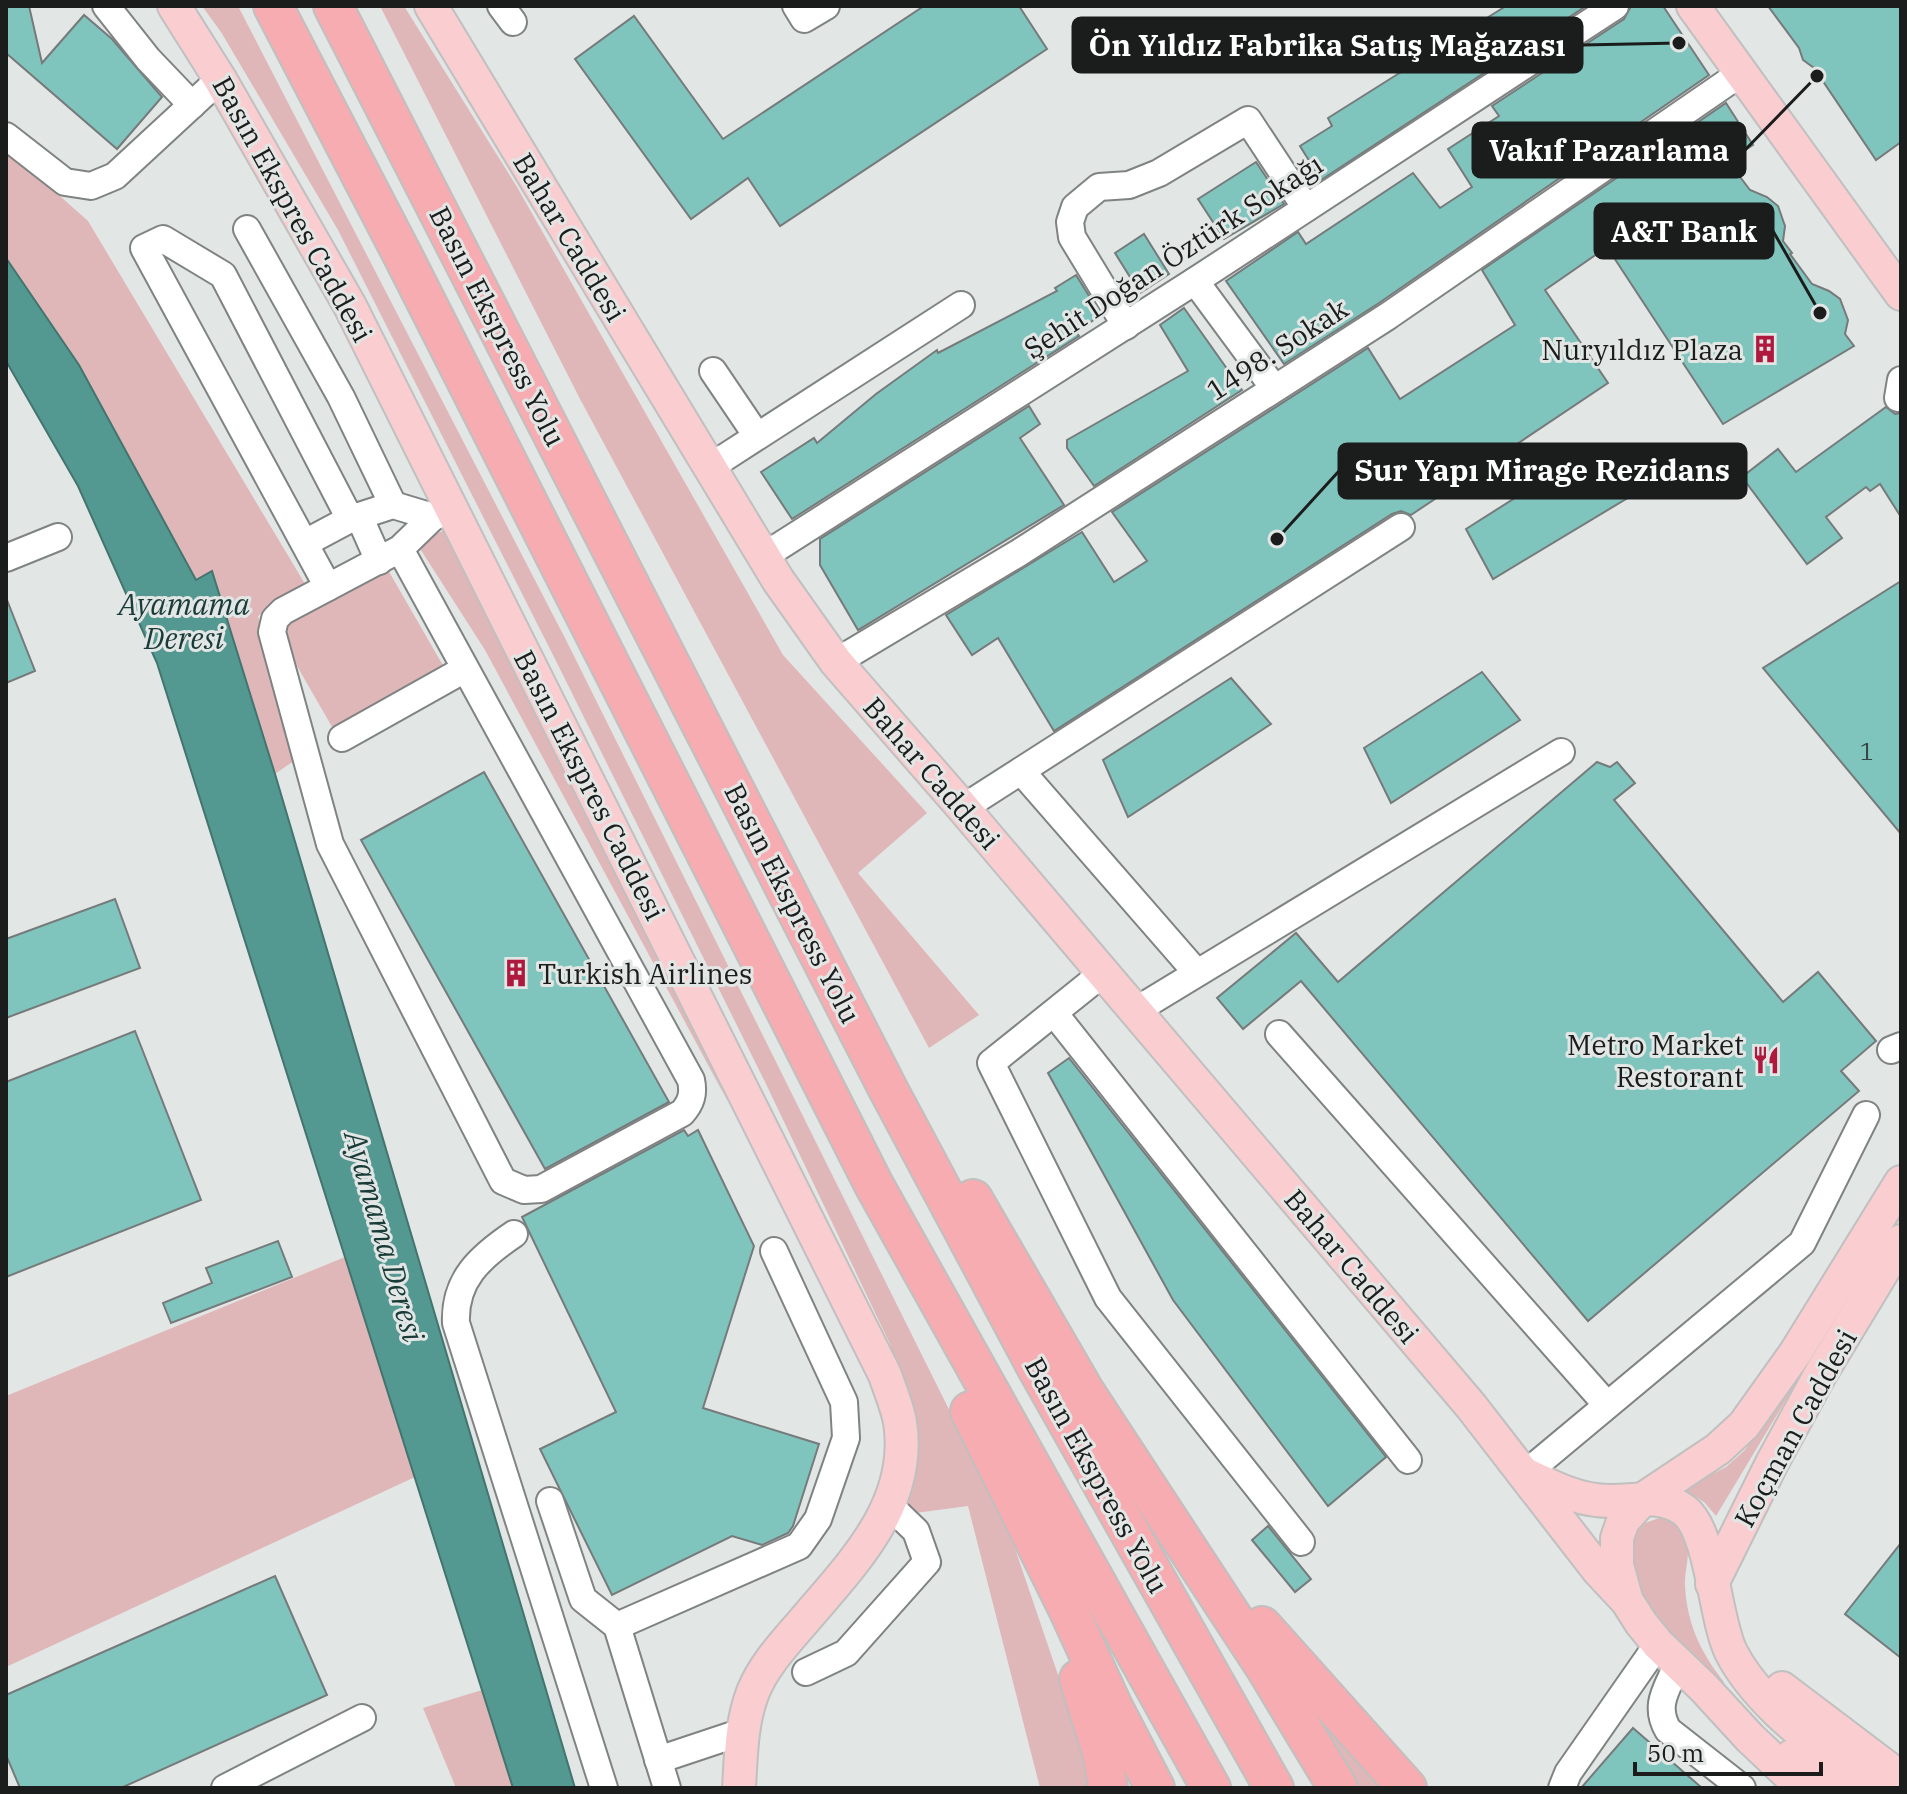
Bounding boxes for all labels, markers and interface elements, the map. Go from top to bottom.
callout: Ön Yıldız Fabrika Satış Mağazası [1073,18,1582,72]
text: Ön Yıldız Fabrika Satış Mağazası [1089,25,1565,64]
street label: Basın Ekspres Caddesi [204,70,382,348]
callout: Vakıf Pazarlama [1473,123,1745,177]
text: Vakıf Pazarlama [1489,130,1729,169]
street label: Şehit Doğan Öztürk Sokağı [1016,145,1330,367]
street label: Bahar Caddesi [505,146,635,328]
street label: Basın Ekspress Yolu [421,200,575,452]
callout: A&T Bank [1595,204,1773,258]
text: A&T Bank [1611,211,1757,250]
street label: 1498. Sokak [1199,289,1355,408]
place label: Nuryıldız Plaza [1541,331,1743,368]
building icon: Nuryıldız Plaza [1750,334,1780,364]
callout: Sur Yapı Mirage Rezidans [1339,444,1746,498]
text: Sur Yapı Mirage Rezidans [1354,450,1730,489]
water label: Ayamama Deresi [116,584,251,657]
street label: Basın Ekspres Caddesi [506,644,674,926]
street label: Bahar Caddesi [856,689,1008,857]
house number: 1 [1860,735,1874,767]
street label: Basın Ekspress Yolu [716,777,870,1029]
place label: Turkish Airlines [538,955,752,992]
building icon: Turkish Airlines [501,958,531,988]
place label: Metro Market Restorant [1567,1026,1744,1095]
restaurant icon: Metro Market Restorant [1751,1045,1781,1075]
water label: Ayamama Deresi [336,1124,434,1346]
street label: Bahar Caddesi [1277,1181,1427,1351]
street label: Koçman Caddesi [1725,1323,1865,1533]
street label: Basın Ekspress Yolu [1017,1350,1177,1600]
scale bar [1635,1726,1821,1776]
text: 50 m [1647,1737,1704,1769]

